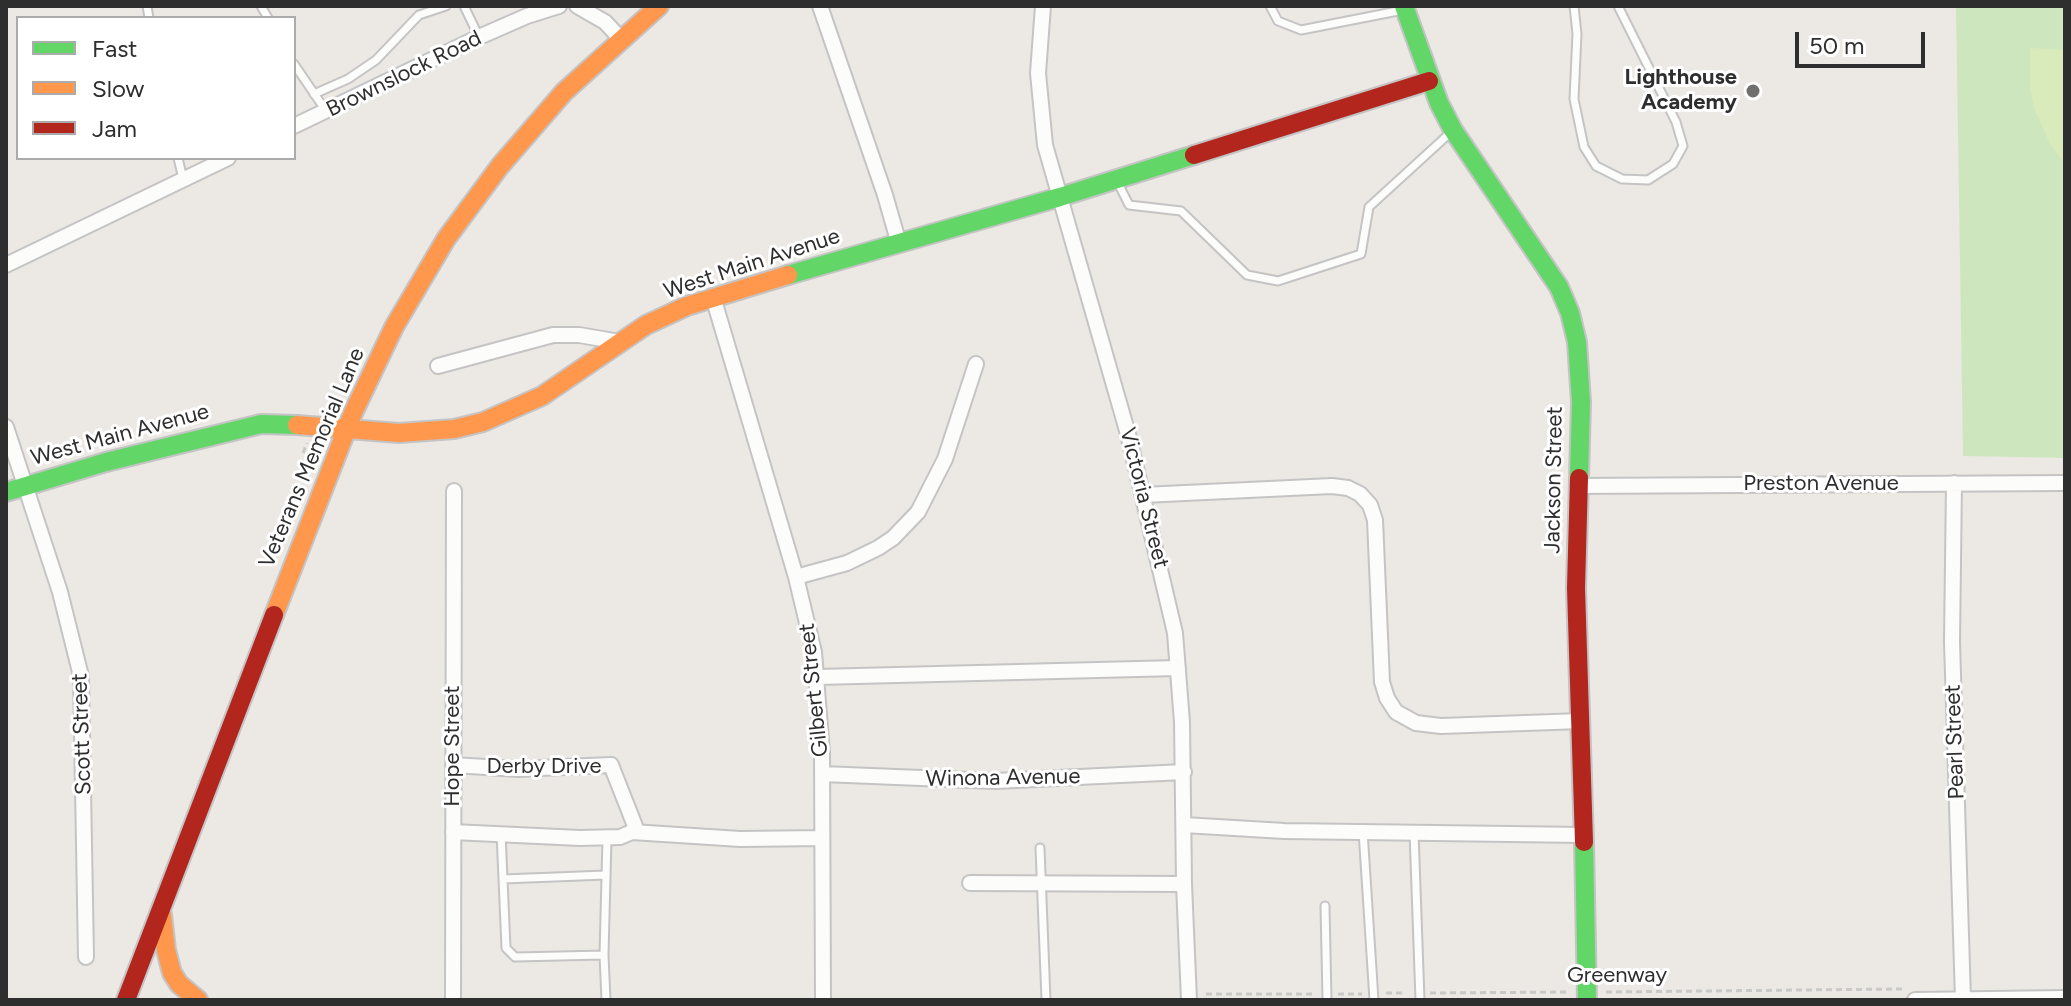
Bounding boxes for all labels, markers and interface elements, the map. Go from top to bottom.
legend [16,16,296,160]
scale bar [1799,16,1929,66]
street label: Brownslock Road [322,25,486,123]
text: 50 m [1809,31,1865,60]
text: Fast [92,34,137,63]
place label: Lighthouse Academy [1625,65,1737,116]
text: Slow [92,74,144,103]
marker: Lighthouse Academy [1744,82,1762,100]
text: Jam [92,114,137,143]
street label: West Main Avenue [661,223,843,305]
street label: Veterans Memorial Lane [254,344,370,572]
street label: West Main Avenue [28,399,212,471]
street label: Jackson Street [1540,406,1568,554]
street label: Victoria Street [1114,425,1174,571]
street label: Preston Avenue [1743,471,1899,497]
street label: Gilbert Street [794,622,834,758]
street label: Scott Street [67,673,97,795]
street label: Pearl Street [1940,684,1970,800]
street label: Hope Street [440,685,466,807]
street label: Derby Drive [486,754,602,780]
street label: Winona Avenue [925,763,1081,793]
street label: Greenway [1567,963,1667,989]

